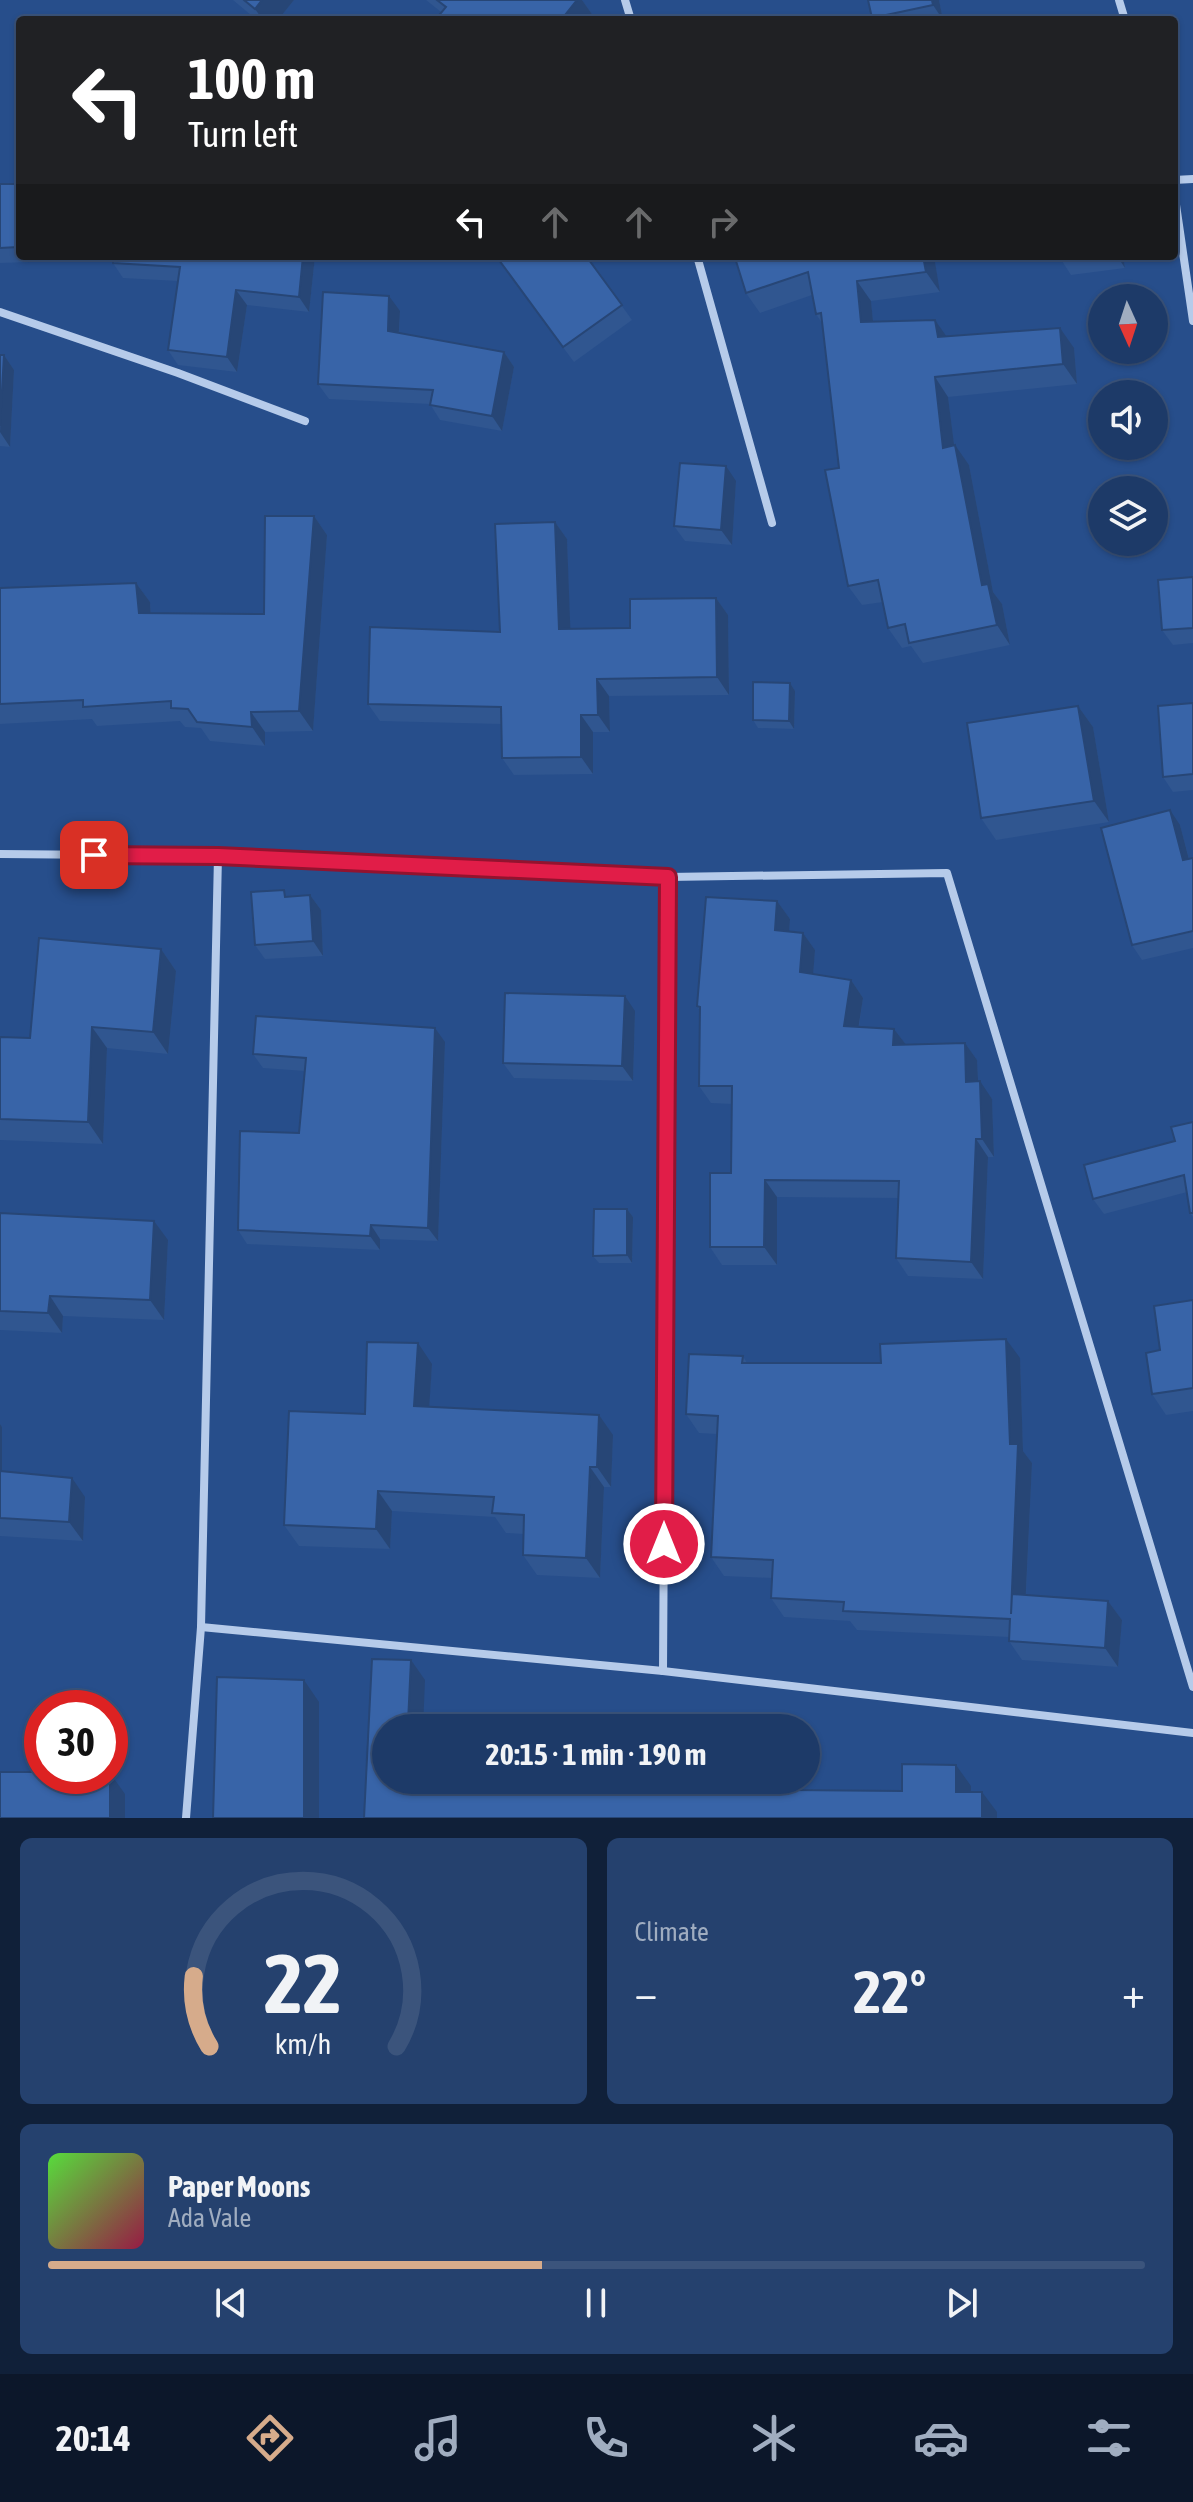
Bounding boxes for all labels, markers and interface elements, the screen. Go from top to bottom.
text: 100 m [188,47,315,111]
icon: left [56,48,160,152]
text: Turn left [188,113,298,155]
icon: left [449,200,493,244]
icon: ahead [533,200,577,244]
icon: ahead [617,200,661,244]
icon: right [701,200,745,244]
north arrow [1088,284,1168,364]
map controls [1088,284,1168,556]
button: sound [1088,380,1168,460]
button: layers [1088,476,1168,556]
pin [60,821,128,889]
icon: arrive [72,833,116,877]
position arrow [622,1502,706,1586]
speed limit sign: 30 [24,1690,128,1794]
text: 20:15 · 1 min · 190 m [486,1737,706,1771]
text: Climate [635,1917,709,1947]
text: 22 [264,1935,342,2031]
text: 22° [853,1957,926,2026]
text: − [635,1967,657,2017]
text: + [1122,1967,1145,2017]
text: km/h [275,2027,332,2060]
text: Paper Moons [168,2169,310,2203]
text: Ada Vale [168,2203,251,2233]
icon: previous [209,2281,253,2325]
icon: pause [574,2281,618,2325]
icon: next [940,2281,984,2325]
icon: directions [242,2410,298,2466]
icon: music [410,2410,466,2466]
icon: phone [578,2410,634,2466]
icon: climate [746,2410,802,2466]
icon: car [913,2410,969,2466]
icon: filters [1081,2410,1137,2466]
text: 20:14 [56,2417,131,2459]

